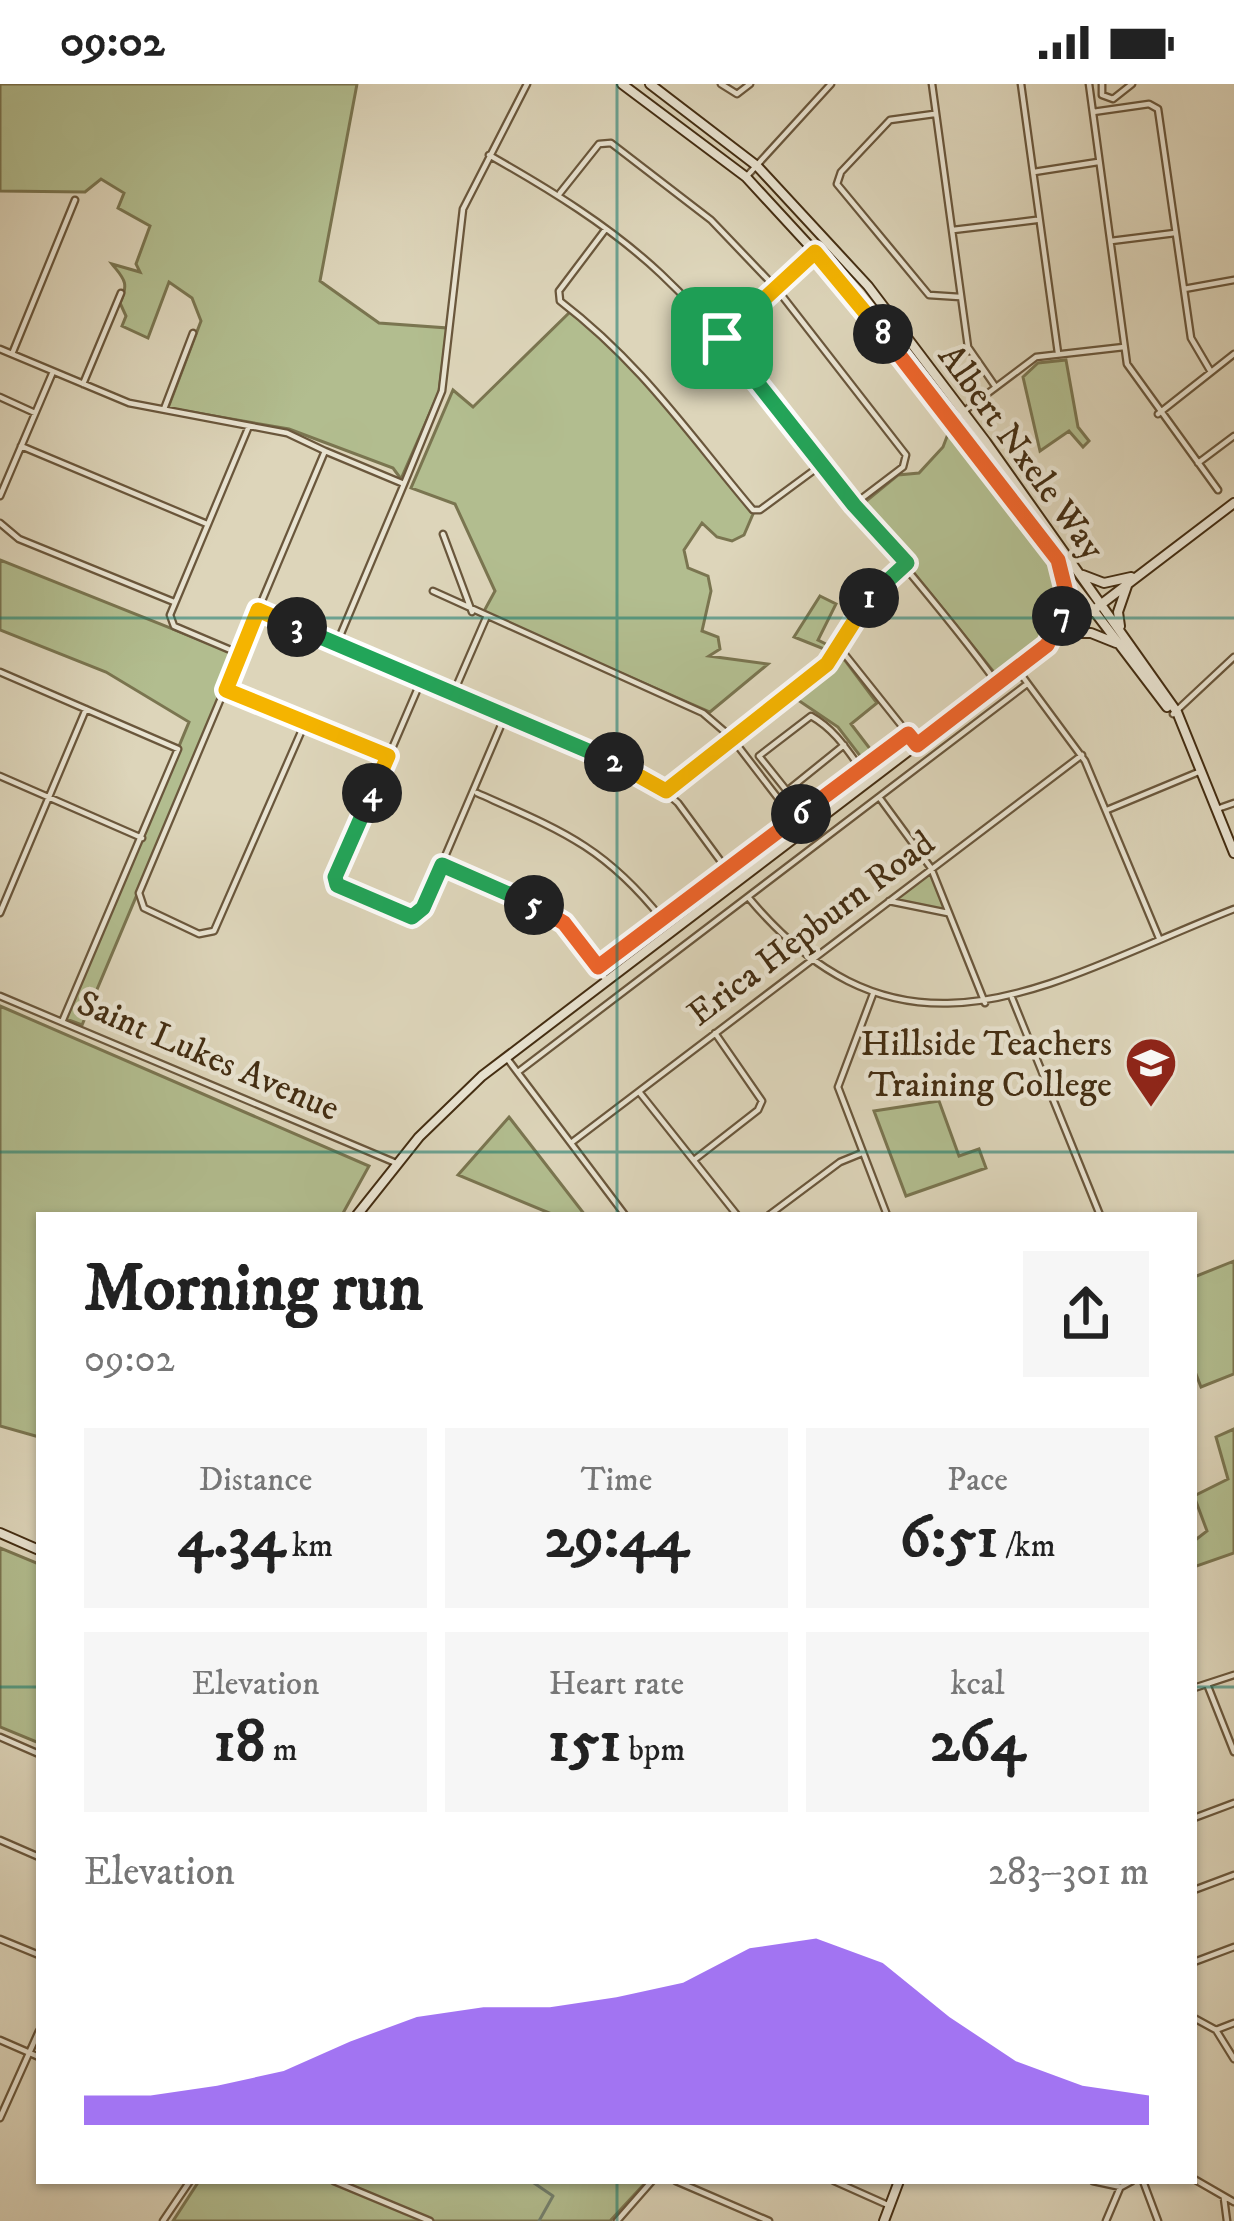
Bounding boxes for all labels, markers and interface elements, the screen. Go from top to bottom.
text: 09:02 [60,14,165,70]
pin [671,287,773,389]
pin: 8 [853,304,913,364]
icon: arrive [689,305,755,371]
text: 8 [875,313,891,354]
street label: Albert Nxele Way [928,336,1115,570]
pin: 1 [839,568,899,628]
text: 1 [863,577,875,618]
pin: 7 [1032,586,1092,646]
text: 7 [1053,595,1071,636]
pin: 3 [267,597,327,657]
text: 3 [291,606,303,647]
pin: 2 [584,732,644,792]
text: 2 [606,741,622,782]
pin: 4 [342,763,402,823]
text: 4 [363,772,382,813]
pin: 6 [771,784,831,844]
text: 6 [792,793,810,834]
street label: Erica Hepburn Road [679,821,944,1037]
pin: 5 [504,875,564,935]
text: 5 [526,884,542,925]
street label: Saint Lukes Avenue [70,981,346,1132]
place label: Hillside Teachers Training College [861,1022,1112,1108]
school or university icon: Hillside Teachers Training College [1123,1035,1179,1109]
text: Morning run [84,1249,423,1331]
button: share [1023,1251,1149,1377]
text: 09:02 [84,1335,175,1384]
text: Distance [199,1460,312,1501]
text: Time [581,1460,652,1501]
text: Pace [947,1460,1008,1501]
text: 4.34 [178,1501,285,1576]
text: 29:44 [544,1501,689,1576]
text: 6:51 [900,1501,998,1576]
text: km [285,1526,333,1567]
text: /km [998,1526,1055,1567]
text: Elevation [192,1664,319,1705]
text: Heart rate [549,1664,684,1705]
text: kcal [950,1664,1005,1705]
text: 18 [214,1705,266,1780]
text: 151 [548,1705,621,1780]
text: 264 [930,1705,1025,1780]
text: m [266,1730,297,1771]
text: bpm [621,1730,685,1771]
text: Elevation [84,1848,235,1897]
text: 283–301 m [988,1848,1149,1897]

